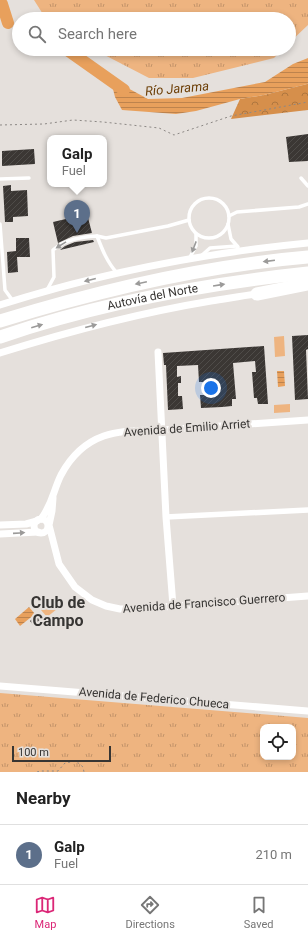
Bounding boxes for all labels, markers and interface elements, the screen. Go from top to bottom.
search box [12,12,296,56]
icon: search [26,23,48,45]
text: Search here [58,25,137,43]
water label: Río Jarama [145,78,210,99]
popup [47,135,107,187]
text: Galp [62,145,92,163]
text: Fuel [62,163,86,178]
pin: 1 [64,200,90,233]
one-way arrow [55,241,67,248]
one-way arrow [191,241,197,253]
one-way arrow [263,258,275,265]
one-way arrow [84,278,97,284]
street label: Autovía del Norte [106,281,199,313]
one-way arrow [135,281,147,287]
one-way arrow [212,282,225,288]
one-way arrow [32,323,44,329]
one-way arrow [85,323,97,329]
your location [201,378,221,398]
street label: Avenida de Emilio Arriet [123,417,251,439]
one-way arrow [13,530,25,537]
street label: Avenida de Francisco Guerrero [122,590,286,616]
district label: Club de Campo [31,593,86,630]
street label: Avenida de Federico Chueca [78,684,230,712]
map controls [260,724,296,760]
button: locate [260,724,296,760]
scale bar [12,744,111,763]
text: 100 m [18,746,49,759]
text: Nearby [16,788,71,808]
text: Galp [54,838,85,856]
text: 1 [25,847,33,862]
text: 210 m [255,847,292,862]
text: Fuel [54,856,78,871]
tab: Map [34,894,56,931]
tab: Directions [125,894,175,931]
tab: Saved [244,894,274,931]

